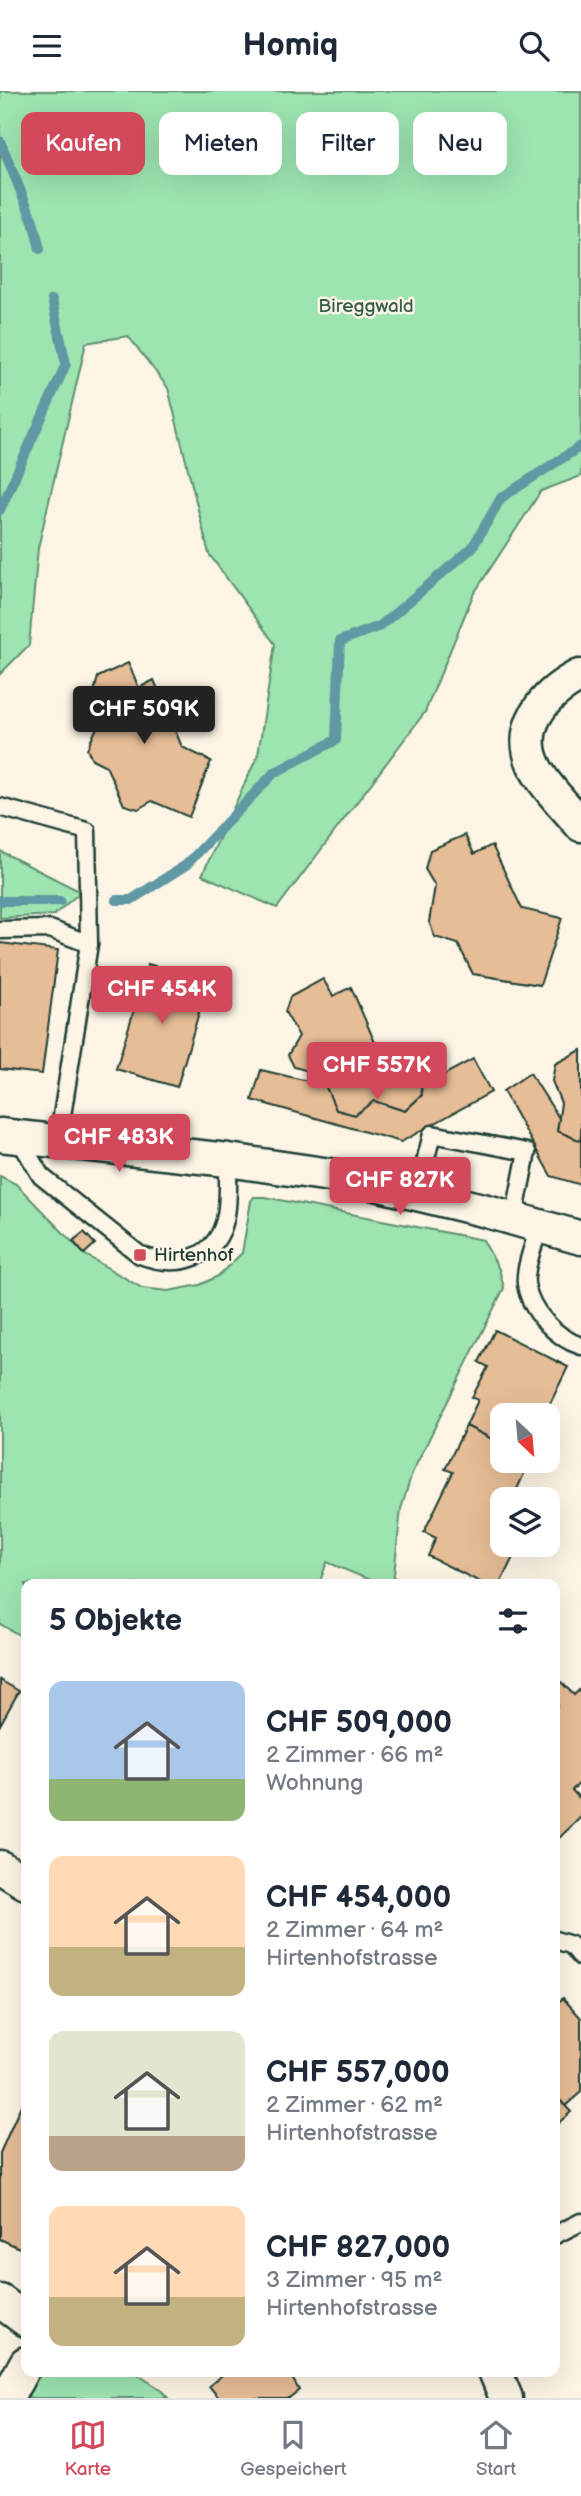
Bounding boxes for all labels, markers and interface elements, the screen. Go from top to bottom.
text: Homiq [243,26,338,65]
icon: menu [28,27,66,65]
icon: search [515,27,553,65]
chip: Kaufen [21,112,145,175]
chip: Mieten [159,112,282,175]
chip: Filter [296,112,399,175]
chip: Neu [413,112,507,175]
park label: Bireggwald [318,295,414,318]
pin: CHF 509K [72,687,216,746]
text: CHF 509K [89,695,199,723]
pin: CHF 454K [90,967,234,1026]
text: CHF 454K [107,975,217,1003]
pin: CHF 557K [305,1042,449,1102]
text: CHF 557K [323,1051,431,1079]
pin: CHF 483K [47,1115,191,1174]
text: CHF 483K [64,1123,174,1151]
pin: CHF 827K [328,1157,472,1217]
text: CHF 827K [346,1166,454,1194]
place label: Hirtenhof [154,1244,234,1267]
marker: Hirtenhof [132,1247,148,1263]
north arrow [490,1403,560,1473]
map controls [490,1403,560,1557]
button: layers [490,1487,560,1557]
icon: filters [494,1602,532,1640]
text: 5 Objekte [49,1603,182,1639]
text: CHF 509,000 [266,1705,452,1741]
icon: home [105,1709,189,1793]
text: 2 Zimmer · 66 m² [266,1741,444,1769]
text: Wohnung [266,1769,363,1797]
text: CHF 454,000 [266,1880,451,1916]
icon: home [105,1884,189,1968]
text: 2 Zimmer · 64 m² [266,1916,444,1944]
text: Hirtenhofstrasse [266,1944,438,1972]
text: CHF 557,000 [266,2055,450,2091]
icon: home [105,2059,189,2143]
text: 2 Zimmer · 62 m² [266,2091,443,2119]
text: Hirtenhofstrasse [266,2119,438,2147]
text: CHF 827,000 [266,2230,450,2266]
icon: home [105,2234,189,2318]
text: 3 Zimmer · 95 m² [266,2266,442,2294]
text: Hirtenhofstrasse [266,2294,438,2322]
tab: Karte [65,2416,111,2481]
tab: Gespeichert [240,2416,347,2481]
tab: Start [476,2416,516,2481]

